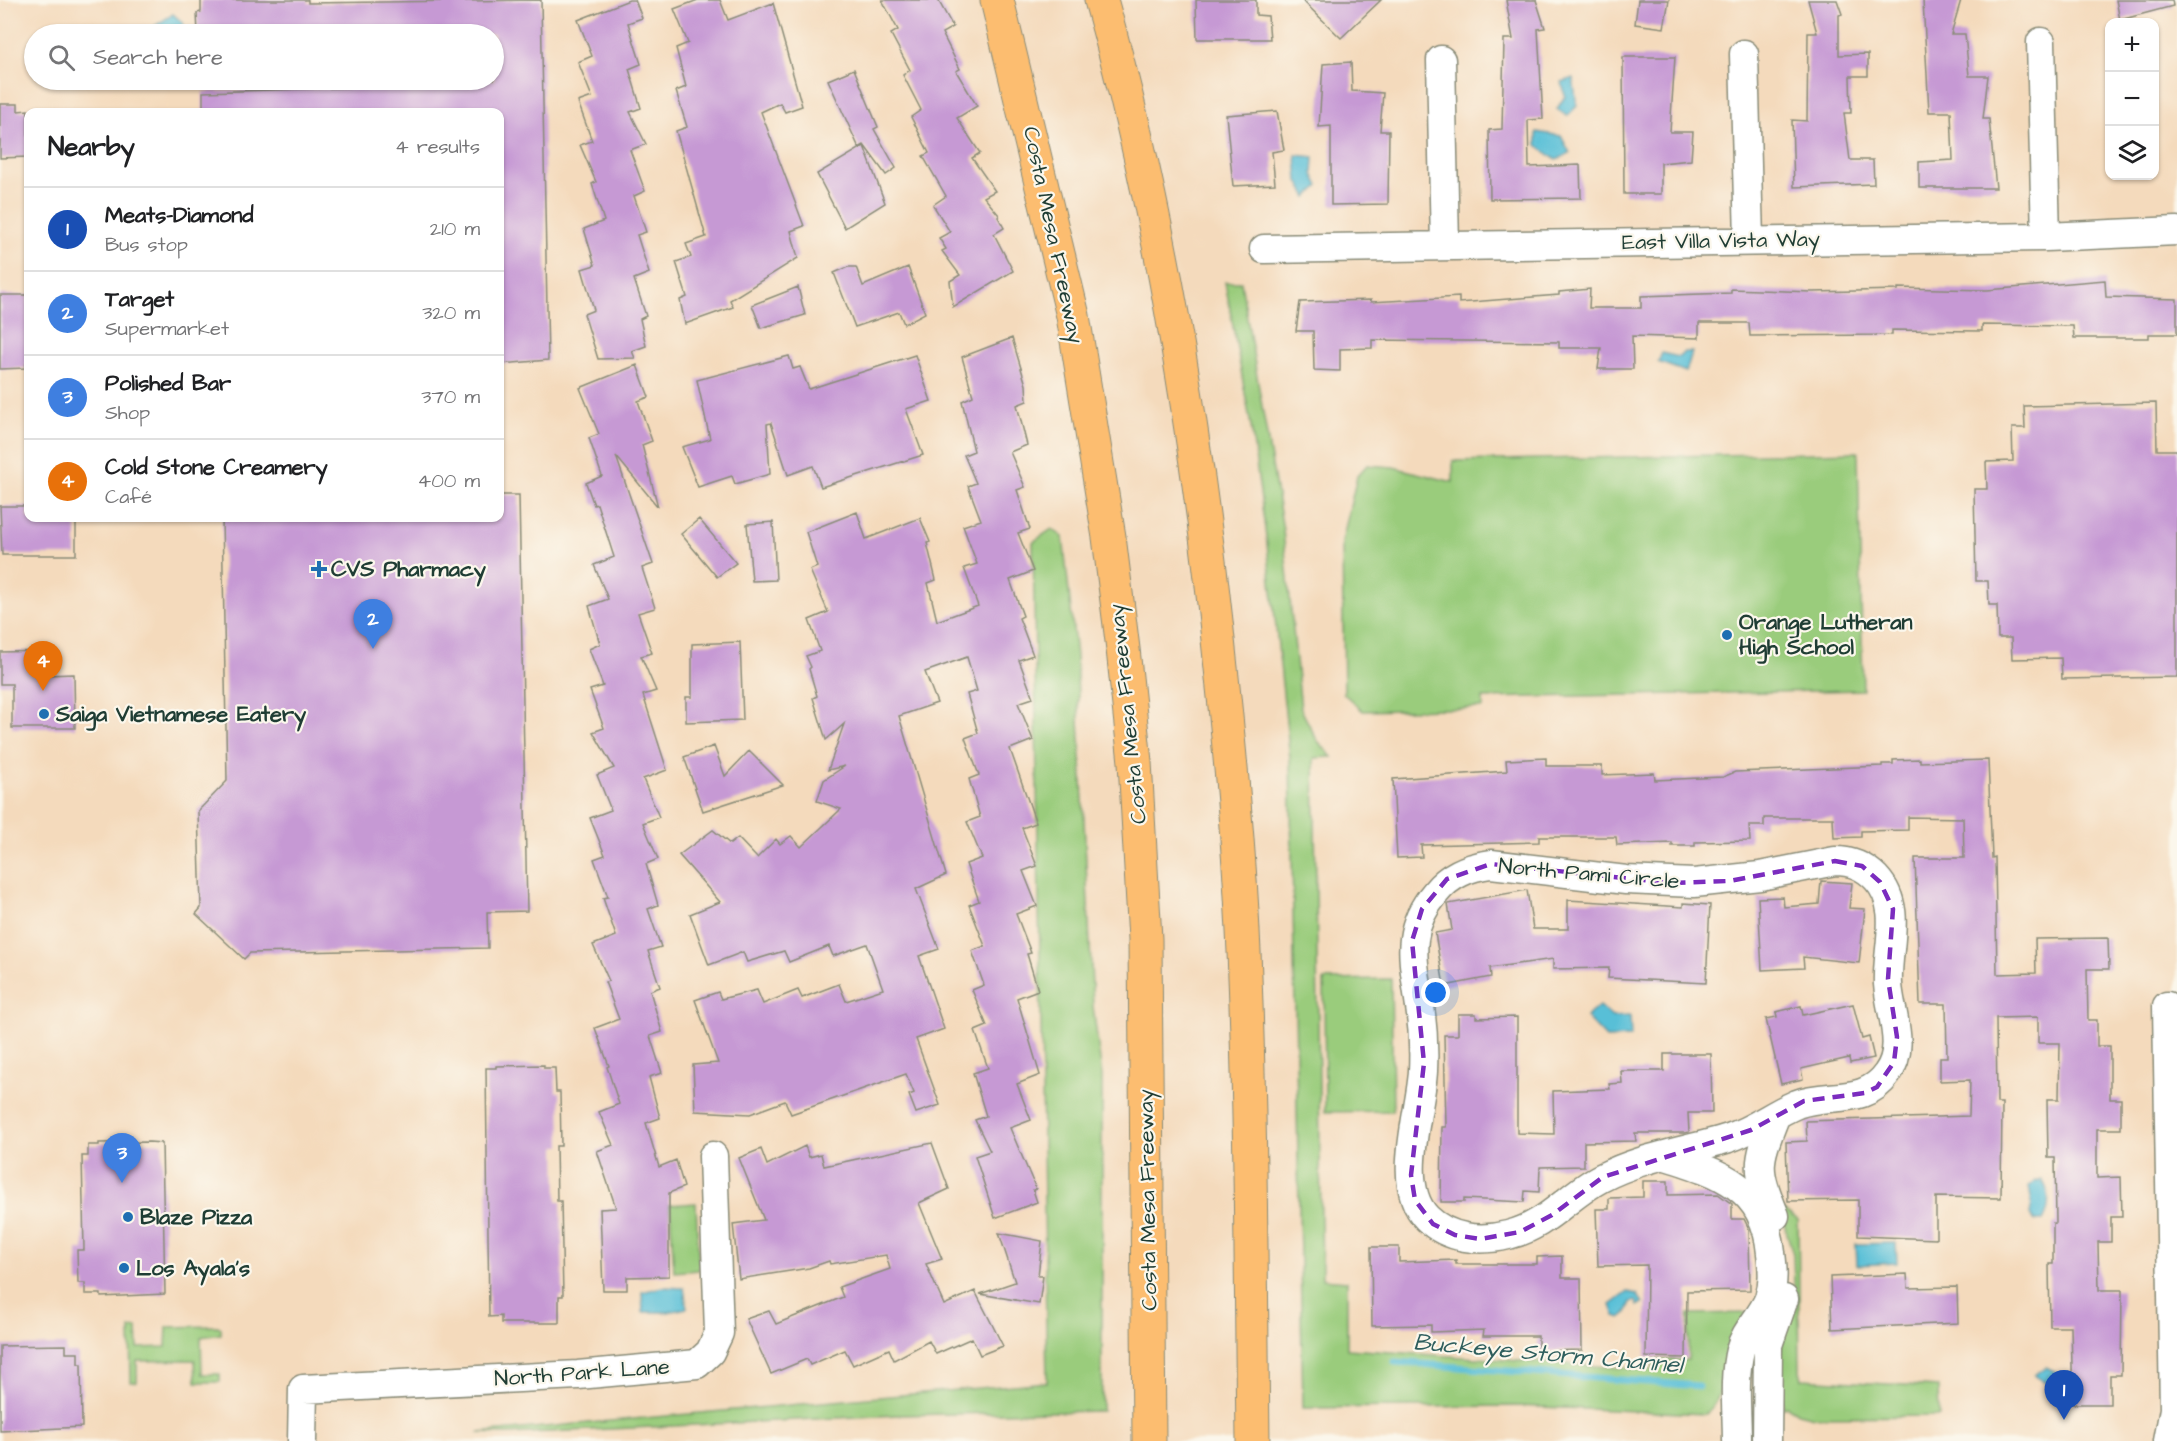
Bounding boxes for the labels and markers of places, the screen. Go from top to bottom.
place label: CVS Pharmacy [331,554,487,587]
marker: CVS Pharmacy [312,562,326,576]
pin: 2 [354,600,392,649]
place label: Orange Lutheran High School [1739,607,1913,664]
marker: Orange Lutheran High School [1720,628,1734,642]
pin: 4 [24,642,63,691]
place label: Saiga Vietnamese Eatery [55,699,307,732]
marker: Saiga Vietnamese Eatery [37,707,51,721]
pin: 3 [102,1134,142,1183]
place label: Blaze Pizza [140,1202,253,1233]
marker: Blaze Pizza [121,1210,135,1224]
place label: Los Ayala's [136,1253,250,1286]
marker: Los Ayala's [117,1261,131,1275]
pin: 1 [2044,1370,2084,1420]

